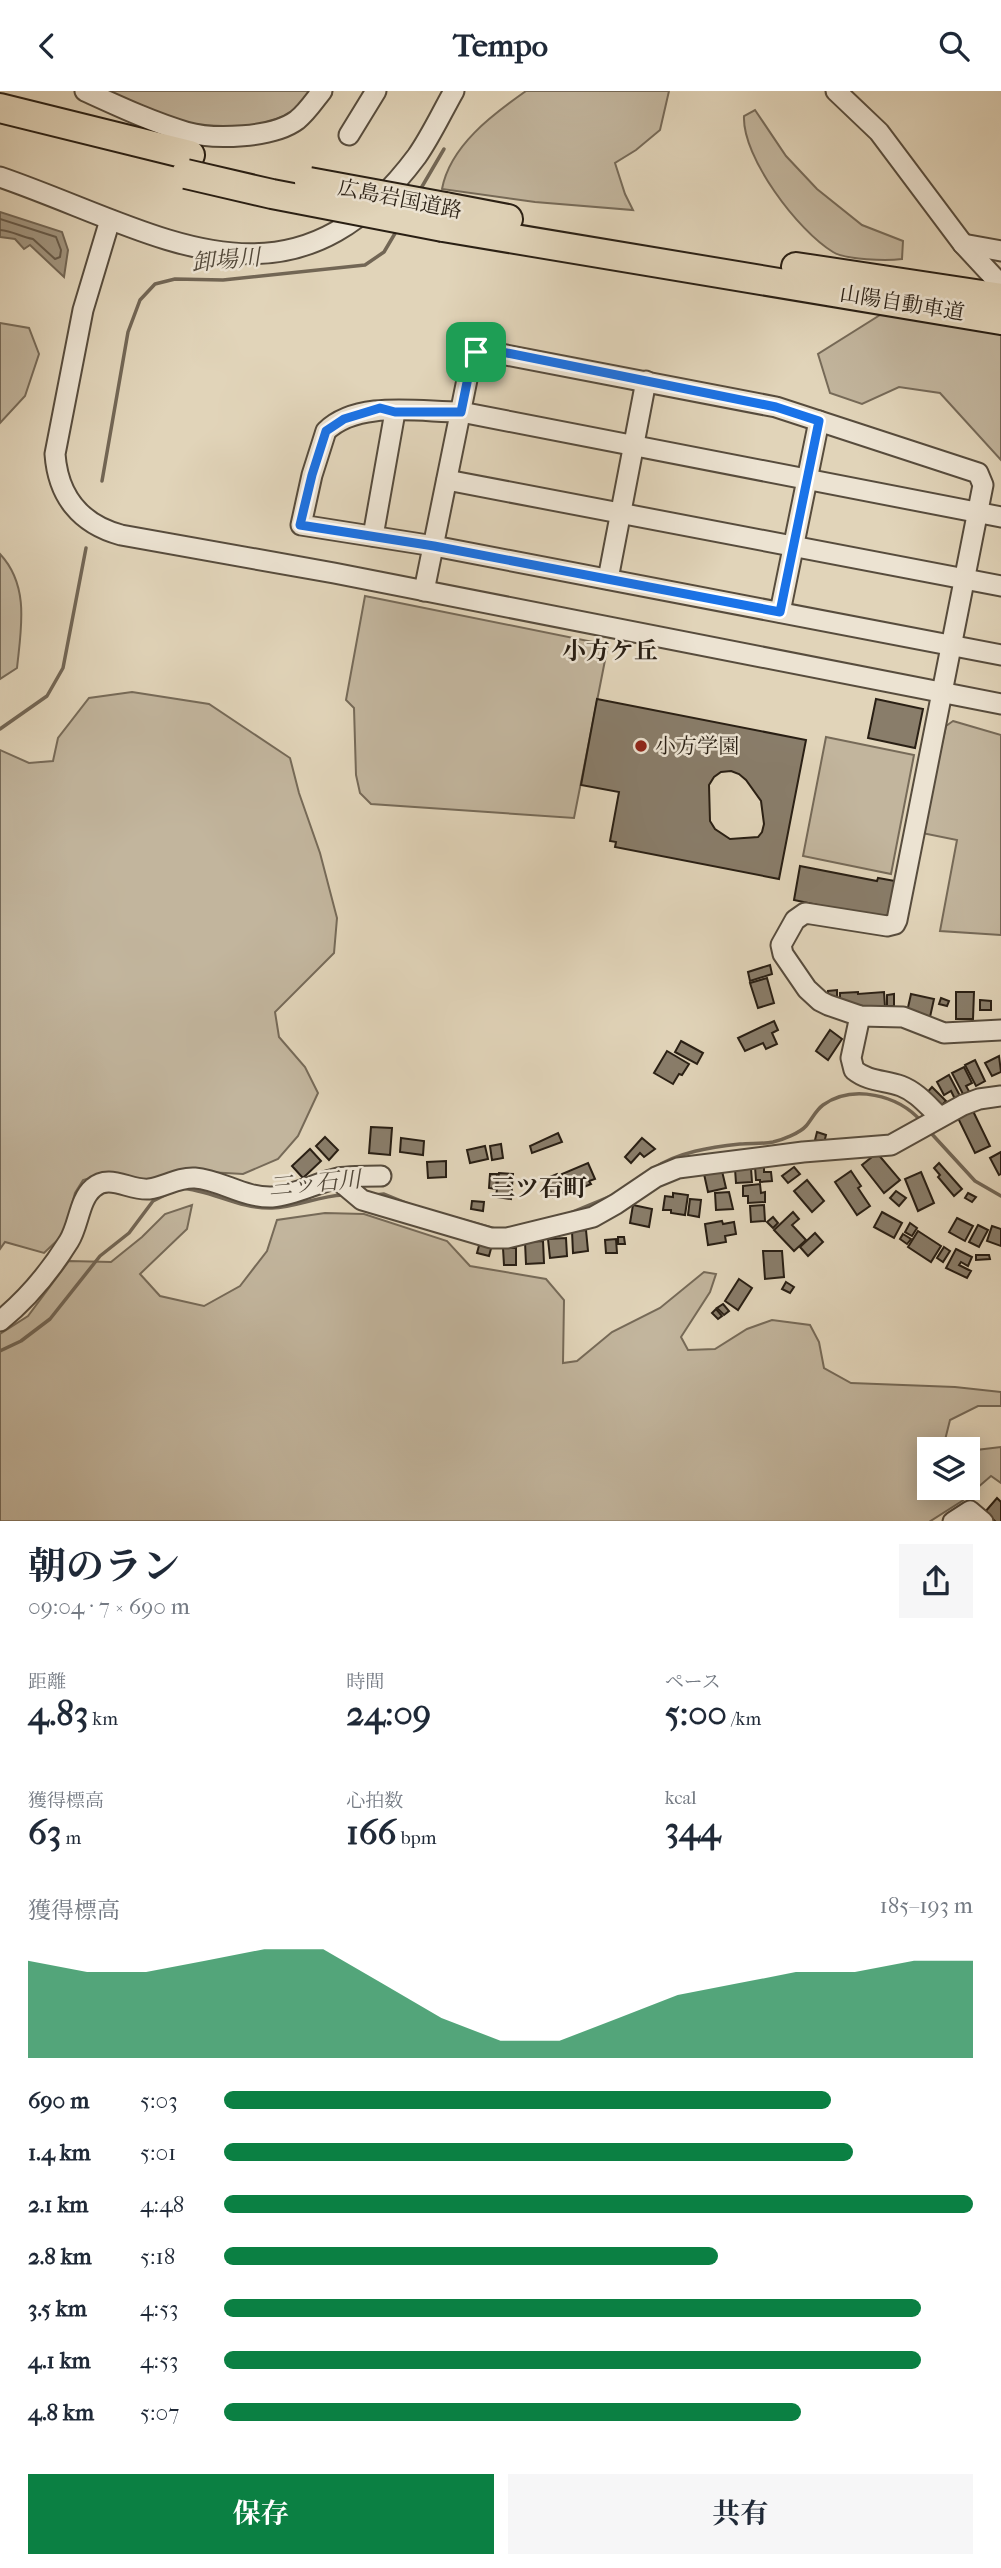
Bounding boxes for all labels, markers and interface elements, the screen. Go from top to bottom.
icon: back [28,27,66,65]
text: Tempo [453,27,548,64]
icon: search [935,27,973,65]
street label: 広島岩国道路 [336,175,464,223]
water label: 卸場川 [190,243,265,276]
street label: 山陽自動車道 [838,281,966,325]
pin [446,322,506,382]
icon: arrive [457,333,495,371]
district label: 小方ケ丘 [562,637,658,665]
place label: 小方学園 [655,734,739,758]
marker: 小方学園 [633,738,649,754]
water label: 三ッ石川 [268,1165,365,1200]
district label: 三ツ石町 [491,1174,587,1202]
map controls [917,1437,980,1500]
button: layers [917,1437,980,1500]
text: 朝のラン [28,1544,180,1589]
button: share [899,1544,973,1618]
text: 09:04 · 7 × 690 m [28,1593,190,1620]
text: 距離 [28,1671,66,1693]
text: 時間 [346,1671,384,1693]
text: ペース [665,1671,721,1693]
text: 4.83 [28,1693,88,1734]
text: 24:09 [346,1693,431,1734]
text: 5:00 [665,1693,727,1734]
text: km [88,1708,118,1730]
text: /km [727,1708,761,1730]
text: kcal [665,1787,697,1809]
text: 獲得標高 [28,1790,104,1812]
text: 心拍数 [346,1790,403,1812]
text: 344 [665,1809,721,1850]
text: 63 [28,1812,61,1853]
text: 166 [346,1812,397,1853]
text: m [61,1827,81,1849]
text: bpm [397,1827,437,1849]
text: 185–193 m [880,1892,973,1919]
text: 獲得標高 [28,1897,120,1924]
text: 690 m [28,2087,89,2114]
text: 5:03 [140,2087,178,2114]
text: 1.4 km [28,2139,91,2166]
text: 5:01 [140,2139,176,2166]
text: 2.1 km [28,2191,88,2218]
text: 4:48 [140,2191,184,2218]
text: 2.8 km [28,2243,92,2270]
text: 5:18 [140,2243,175,2270]
text: 3.5 km [28,2295,87,2322]
text: 4:53 [140,2295,179,2322]
text: 4.1 km [28,2347,91,2374]
text: 4:53 [140,2347,179,2374]
text: 4.8 km [28,2399,94,2426]
text: 5:07 [140,2399,179,2426]
button: 保存 [28,2474,494,2554]
button: 共有 [508,2474,973,2554]

